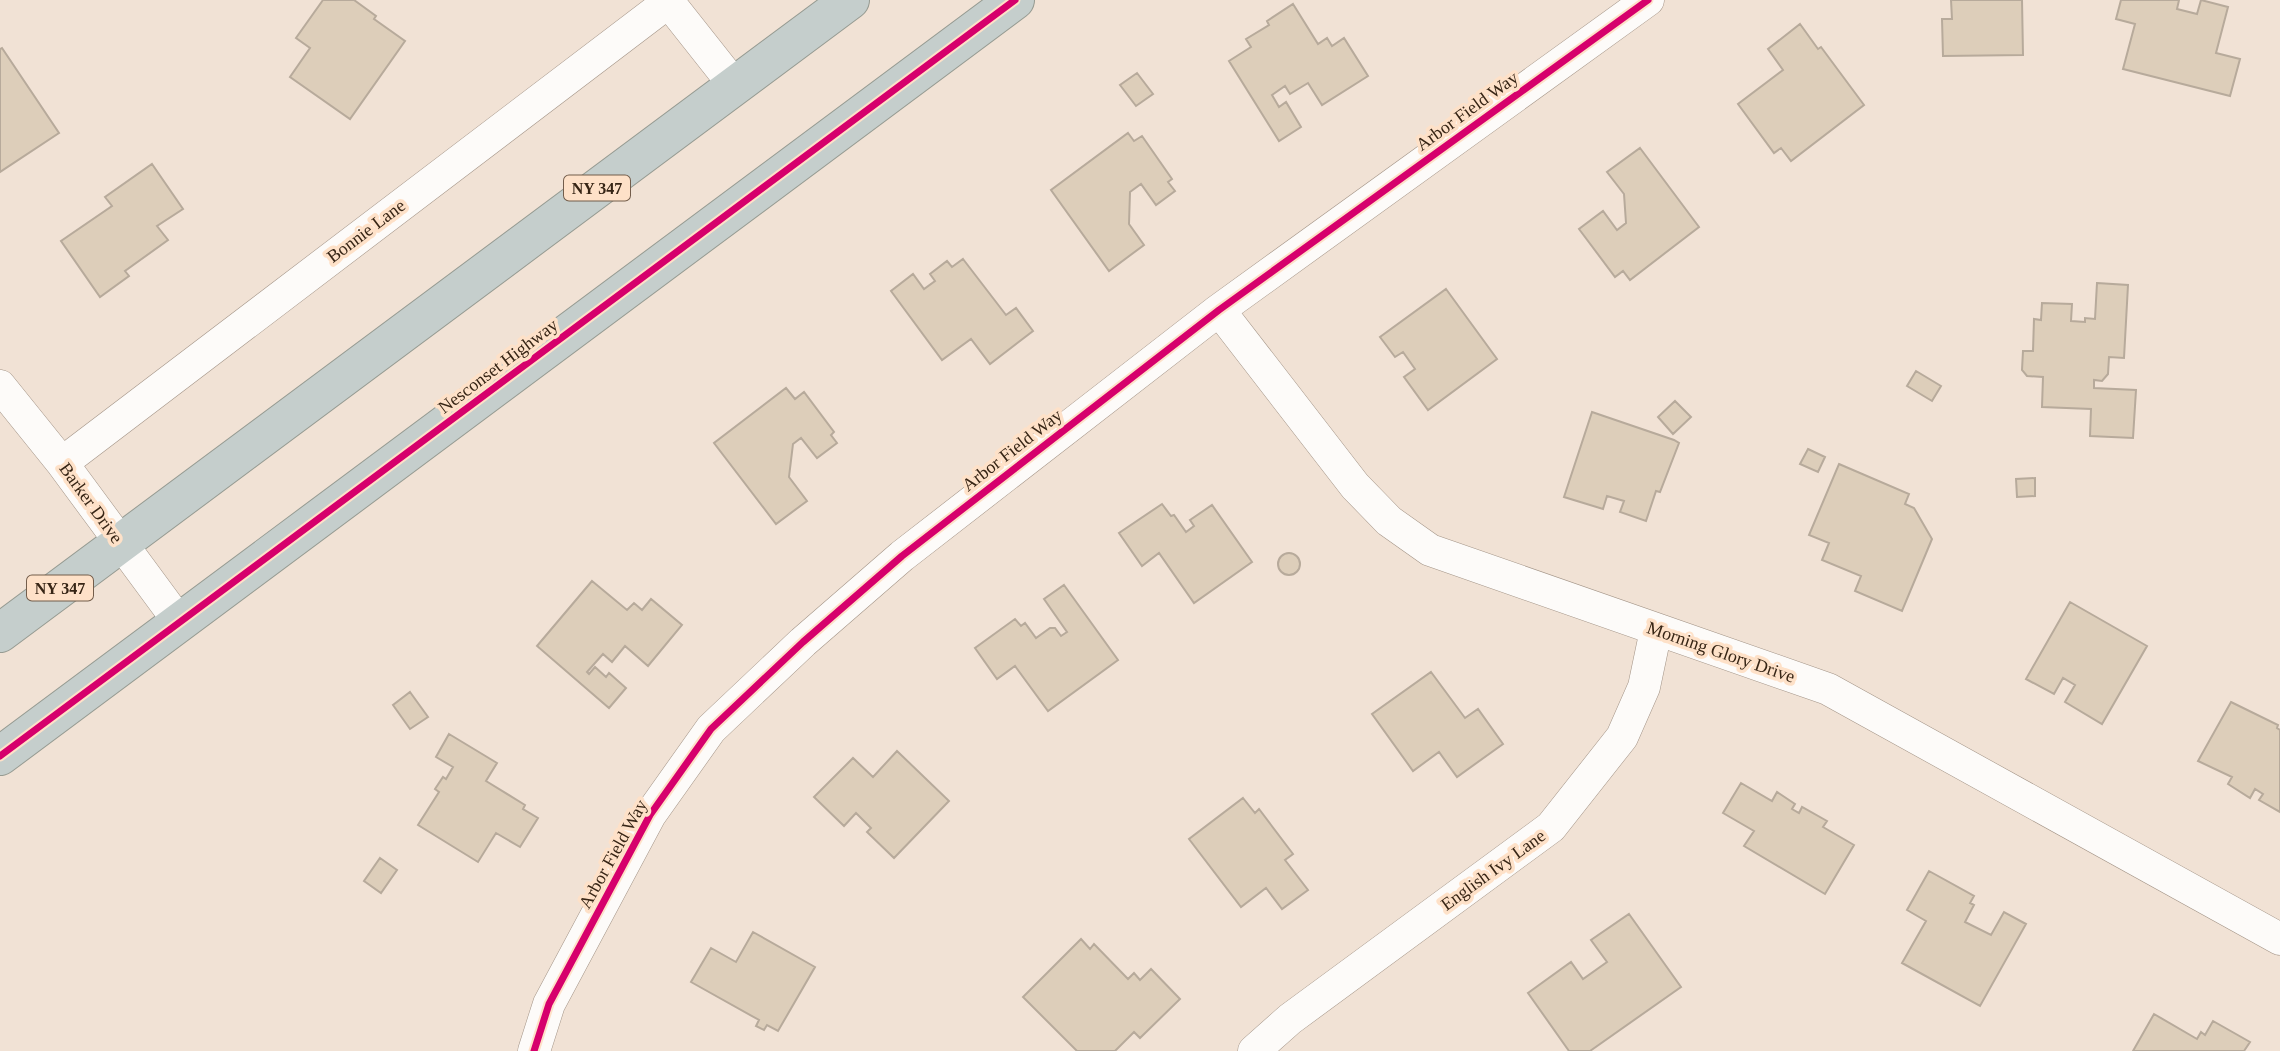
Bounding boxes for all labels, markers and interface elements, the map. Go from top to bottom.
street label: Arbor Field Way [1412,67,1522,155]
road number: NY 347 [564,176,630,200]
street label: Bonnie Lane [323,195,409,267]
street label: Nesconset Highway [434,315,562,417]
street label: Arbor Field Way [958,405,1066,495]
street label: Barker Drive [55,459,127,547]
road number: NY 347 [27,576,93,600]
street label: Morning Glory Drive [1644,617,1798,687]
street label: Arbor Field Way [575,796,651,912]
street label: English Ivy Lane [1437,825,1549,915]

